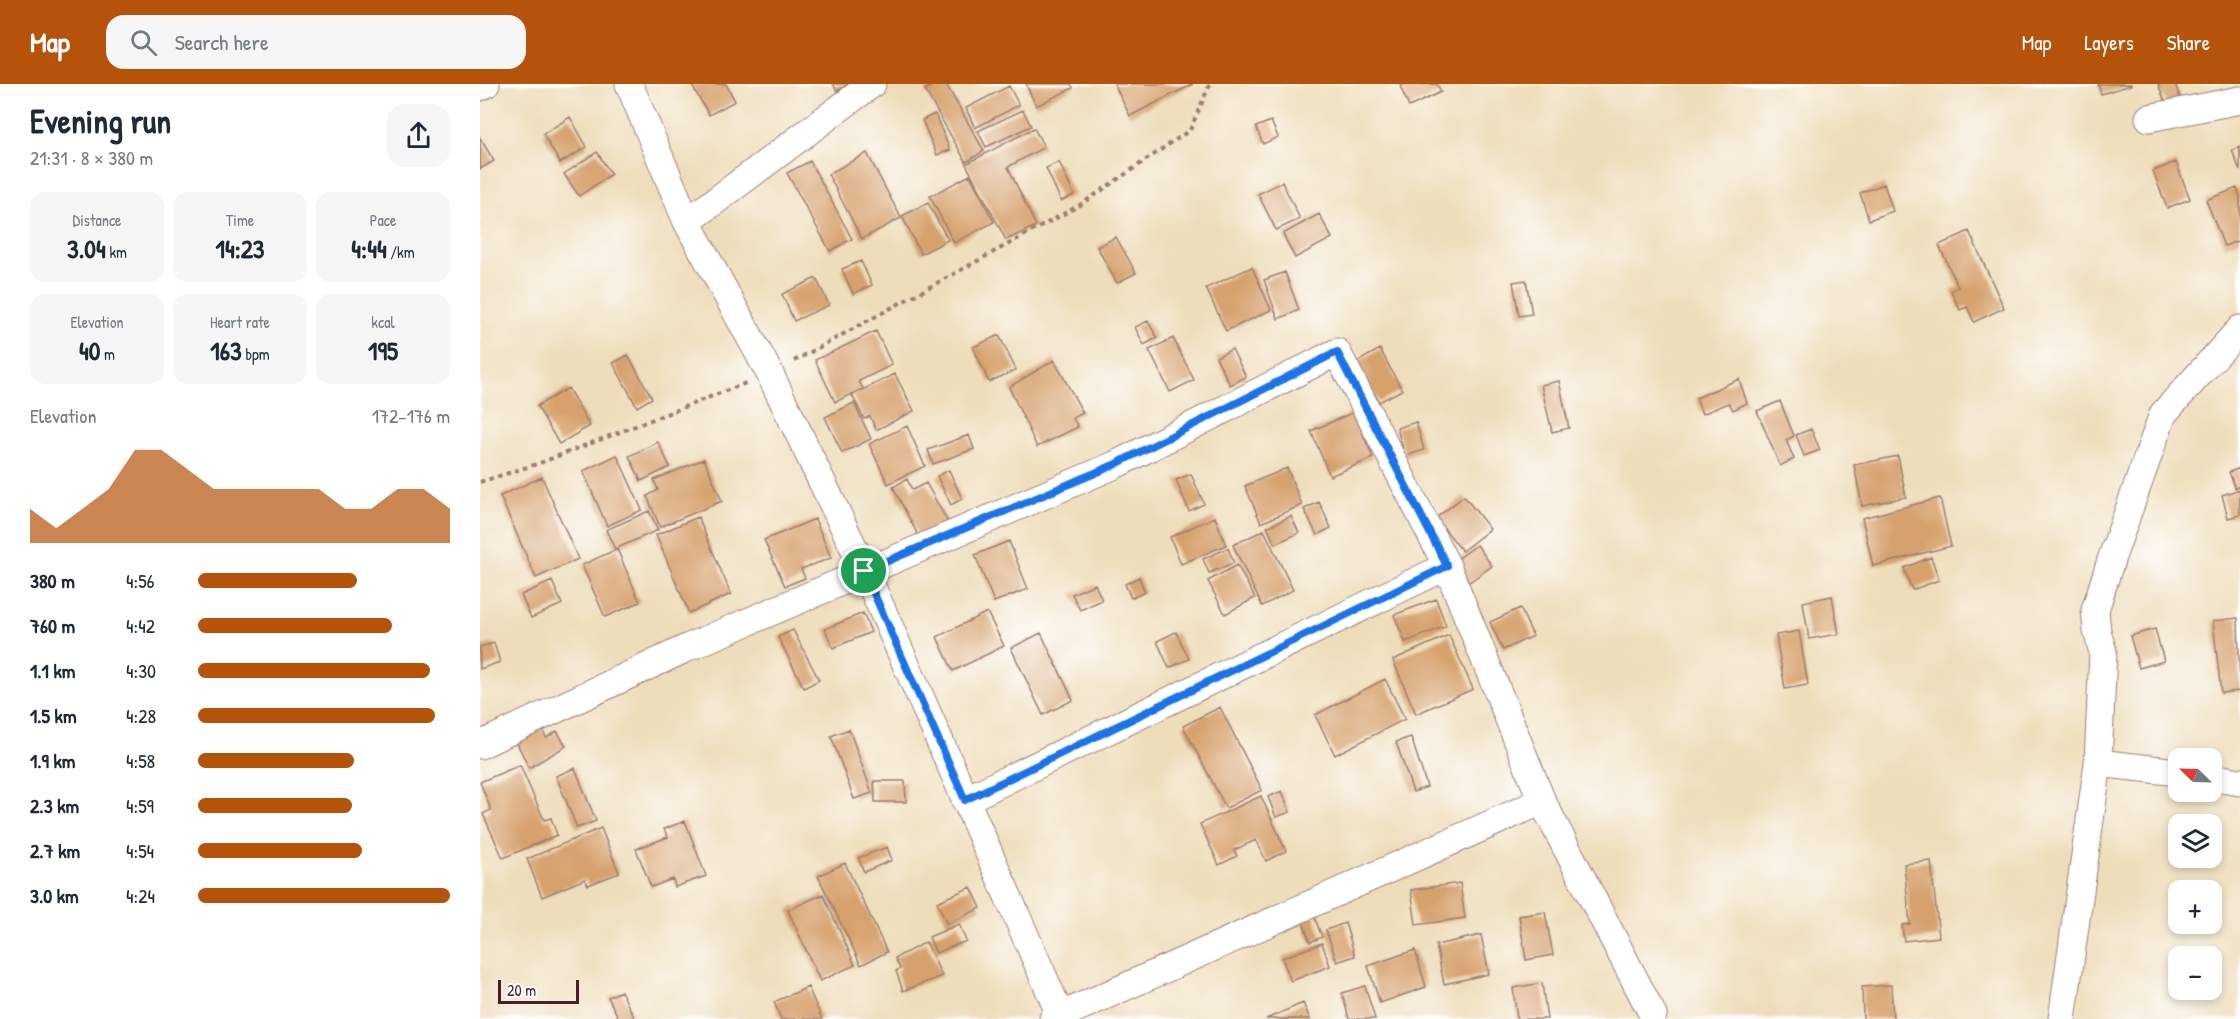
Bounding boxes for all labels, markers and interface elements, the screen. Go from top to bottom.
search box [106,15,526,69]
text: Map [30,23,70,61]
icon: search [127,26,160,59]
text: Search here [175,27,269,57]
text: Map [2022,28,2051,57]
text: Layers [2084,28,2134,57]
text: Share [2167,28,2210,57]
text: Evening run [30,99,171,143]
button: share [387,104,450,167]
text: 21:31 · 8 × 380 m [30,144,153,171]
text: Distance [73,209,121,231]
text: Time [226,209,254,231]
text: Pace [370,209,396,231]
text: 3.04 [67,231,106,266]
text: 14:23 [215,231,265,266]
text: 4:44 [351,231,387,266]
text: km [106,241,127,263]
text: /km [387,241,415,263]
text: Elevation [70,311,124,333]
text: Heart rate [210,311,270,333]
text: kcal [371,311,395,333]
text: 40 [79,333,100,368]
text: 163 [210,333,242,368]
text: 195 [368,333,398,368]
text: m [100,343,115,365]
text: bpm [242,343,270,365]
text: Elevation [30,402,96,429]
text: 172–176 m [372,402,450,429]
pin [838,545,889,596]
icon: arrive [847,554,880,587]
text: 380 m [30,567,75,594]
text: 4:56 [126,567,155,594]
text: 760 m [30,612,75,639]
text: 4:42 [126,612,155,639]
text: 1.1 km [30,657,75,684]
text: 4:30 [126,657,156,684]
text: 1.5 km [30,702,77,729]
text: 4:28 [126,702,156,729]
text: 1.9 km [30,747,75,774]
text: 4:58 [126,747,155,774]
north arrow [2168,748,2222,802]
map controls [2168,748,2222,1000]
text: 2.3 km [30,792,79,819]
text: 4:59 [126,792,154,819]
button: layers [2168,814,2222,868]
text: 2.7 km [30,837,80,864]
text: 4:54 [126,837,154,864]
button: + [2168,880,2222,934]
text: 3.0 km [30,882,79,909]
text: 4:24 [126,882,155,909]
button: − [2168,946,2222,1000]
scale bar [498,977,579,1004]
text: 20 m [507,979,536,1001]

